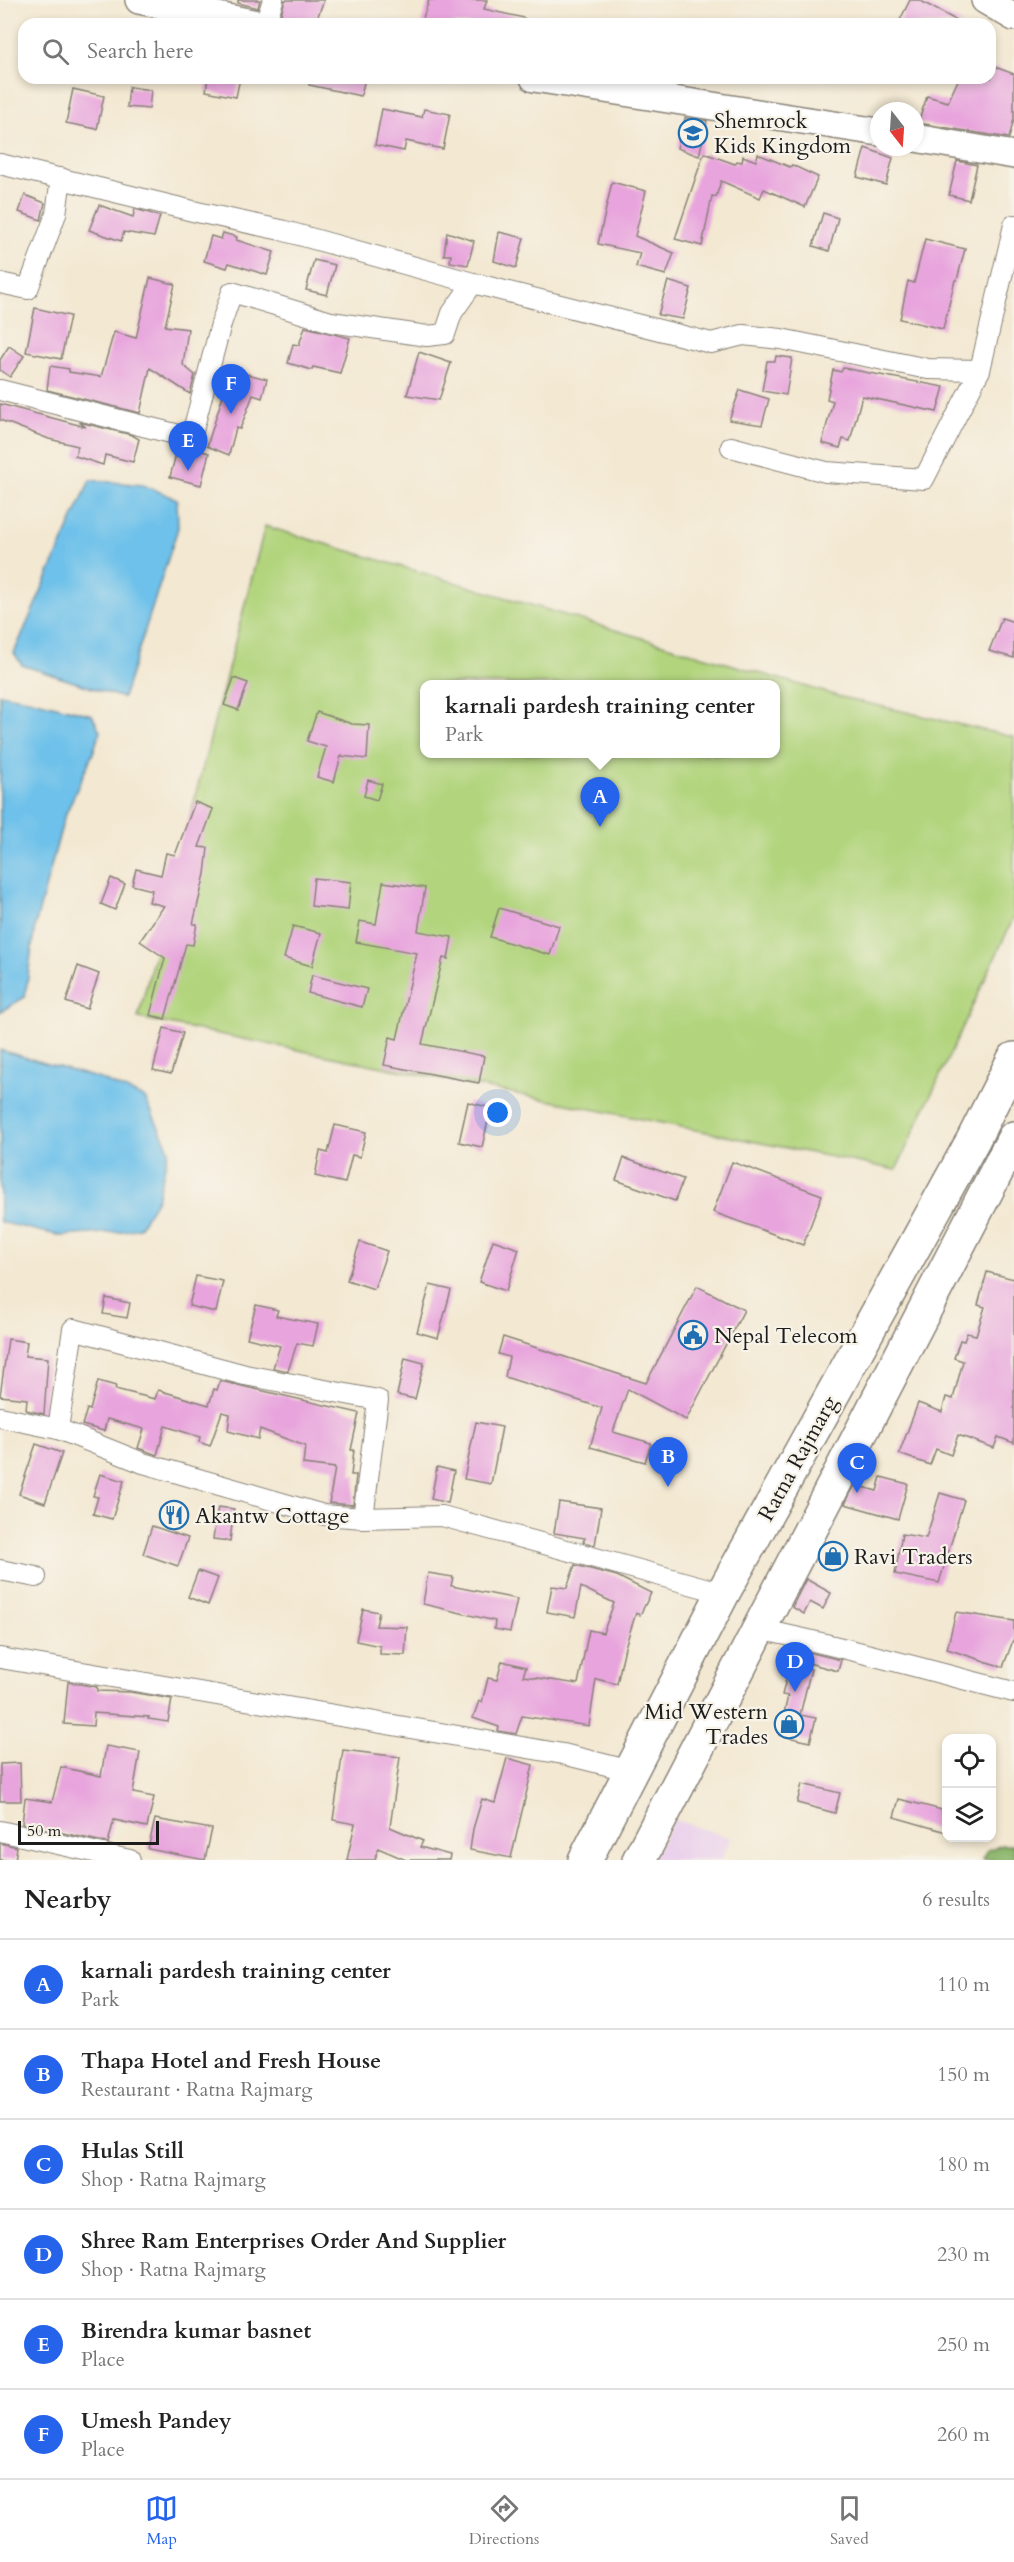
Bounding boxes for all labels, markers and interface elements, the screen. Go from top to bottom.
search box [18,18,996,84]
icon: search [39,35,72,68]
text: Search here [87,36,194,66]
north arrow [870,102,924,156]
place label: Shemrock Kids Kingdom [714,106,852,161]
school or university icon: Shemrock Kids Kingdom [677,117,709,149]
pin: F [212,364,250,414]
pin: E [168,422,207,471]
popup [420,680,780,758]
text: karnali pardesh training center [445,691,755,721]
text: Park [445,721,484,748]
pin: A [580,778,620,827]
your location [483,1098,512,1127]
public building icon: Nepal Telecom [677,1319,709,1351]
place label: Nepal Telecom [714,1321,858,1351]
street label: Ratna Rajmarg [751,1390,845,1527]
pin: B [648,1438,688,1487]
pin: C [838,1444,876,1493]
restaurant icon: Akantw Cottage [158,1499,190,1531]
place label: Akantw Cottage [195,1501,349,1531]
shop icon: Ravi Traders [817,1540,849,1572]
place label: Ravi Traders [854,1542,973,1572]
pin: D [776,1642,814,1692]
place label: Mid Western Trades [644,1697,768,1752]
shop icon: Mid Western Trades [773,1708,805,1740]
map controls [942,1734,996,1842]
button: locate [942,1734,996,1788]
button: layers [942,1788,996,1842]
scale bar [18,1818,159,1846]
text: 50 m [27,1820,61,1842]
text: Nearby [24,1882,112,1917]
text: 6 results [922,1886,990,1913]
text: karnali pardesh training center [81,1956,391,1986]
text: A [36,1971,51,1998]
text: 110 m [937,1971,990,1998]
text: Park [81,1986,119,2013]
text: Thapa Hotel and Fresh House [81,2046,381,2076]
text: B [36,2061,51,2088]
text: 150 m [937,2061,990,2088]
text: Restaurant · Ratna Rajmarg [81,2076,312,2103]
text: Hulas Still [81,2136,184,2166]
text: C [36,2151,51,2178]
text: 180 m [937,2151,990,2178]
text: Shop · Ratna Rajmarg [81,2166,266,2193]
text: Shree Ram Enterprises Order And Supplier [81,2226,506,2256]
text: D [35,2241,52,2268]
text: 230 m [937,2241,990,2268]
text: Shop · Ratna Rajmarg [81,2256,266,2283]
text: Birendra kumar basnet [81,2316,311,2346]
text: E [37,2331,50,2358]
text: 250 m [937,2331,990,2358]
text: Place [81,2346,125,2373]
text: Umesh Pandey [81,2406,231,2436]
text: F [38,2421,49,2448]
text: 260 m [937,2421,990,2448]
text: Place [81,2436,125,2463]
tab: Map [145,2492,178,2550]
tab: Directions [469,2492,539,2550]
tab: Saved [830,2492,869,2550]

